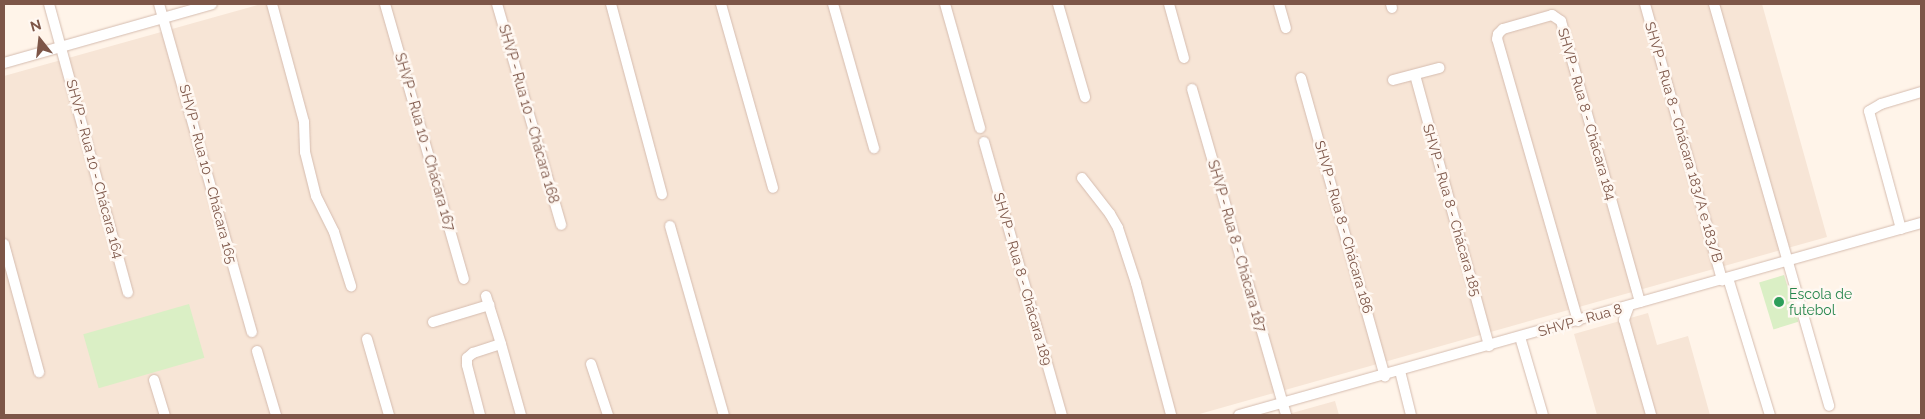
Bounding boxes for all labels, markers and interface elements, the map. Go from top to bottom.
north arrow [15,15,65,65]
text: N [29,16,43,35]
street label: SHVP - Rua 8 - Chácara 183/A e 183/B [1641,19,1727,265]
street label: SHVP - Rua 10 - Chácara 168 [495,22,563,206]
street label: SHVP - Rua 8 - Chácara 184 [1554,26,1620,202]
street label: SHVP - Rua 10 - Chácara 167 [391,51,459,233]
street label: SHVP - Rua 10 - Chácara 164 [63,77,127,261]
street label: SHVP - Rua 10 - Chácara 165 [176,82,240,266]
street label: SHVP - Rua 8 - Chácara 185 [1419,122,1485,298]
street label: SHVP - Rua 8 - Chácara 186 [1311,138,1377,316]
street label: SHVP - Rua 8 - Chácara 187 [1204,158,1270,334]
street label: SHVP - Rua 8 - Chácara 189 [990,191,1056,367]
place label: Escola de futebol [1789,286,1852,318]
marker: Escola de futebol [1773,296,1785,308]
street label: SHVP - Rua 8 [1536,300,1624,340]

